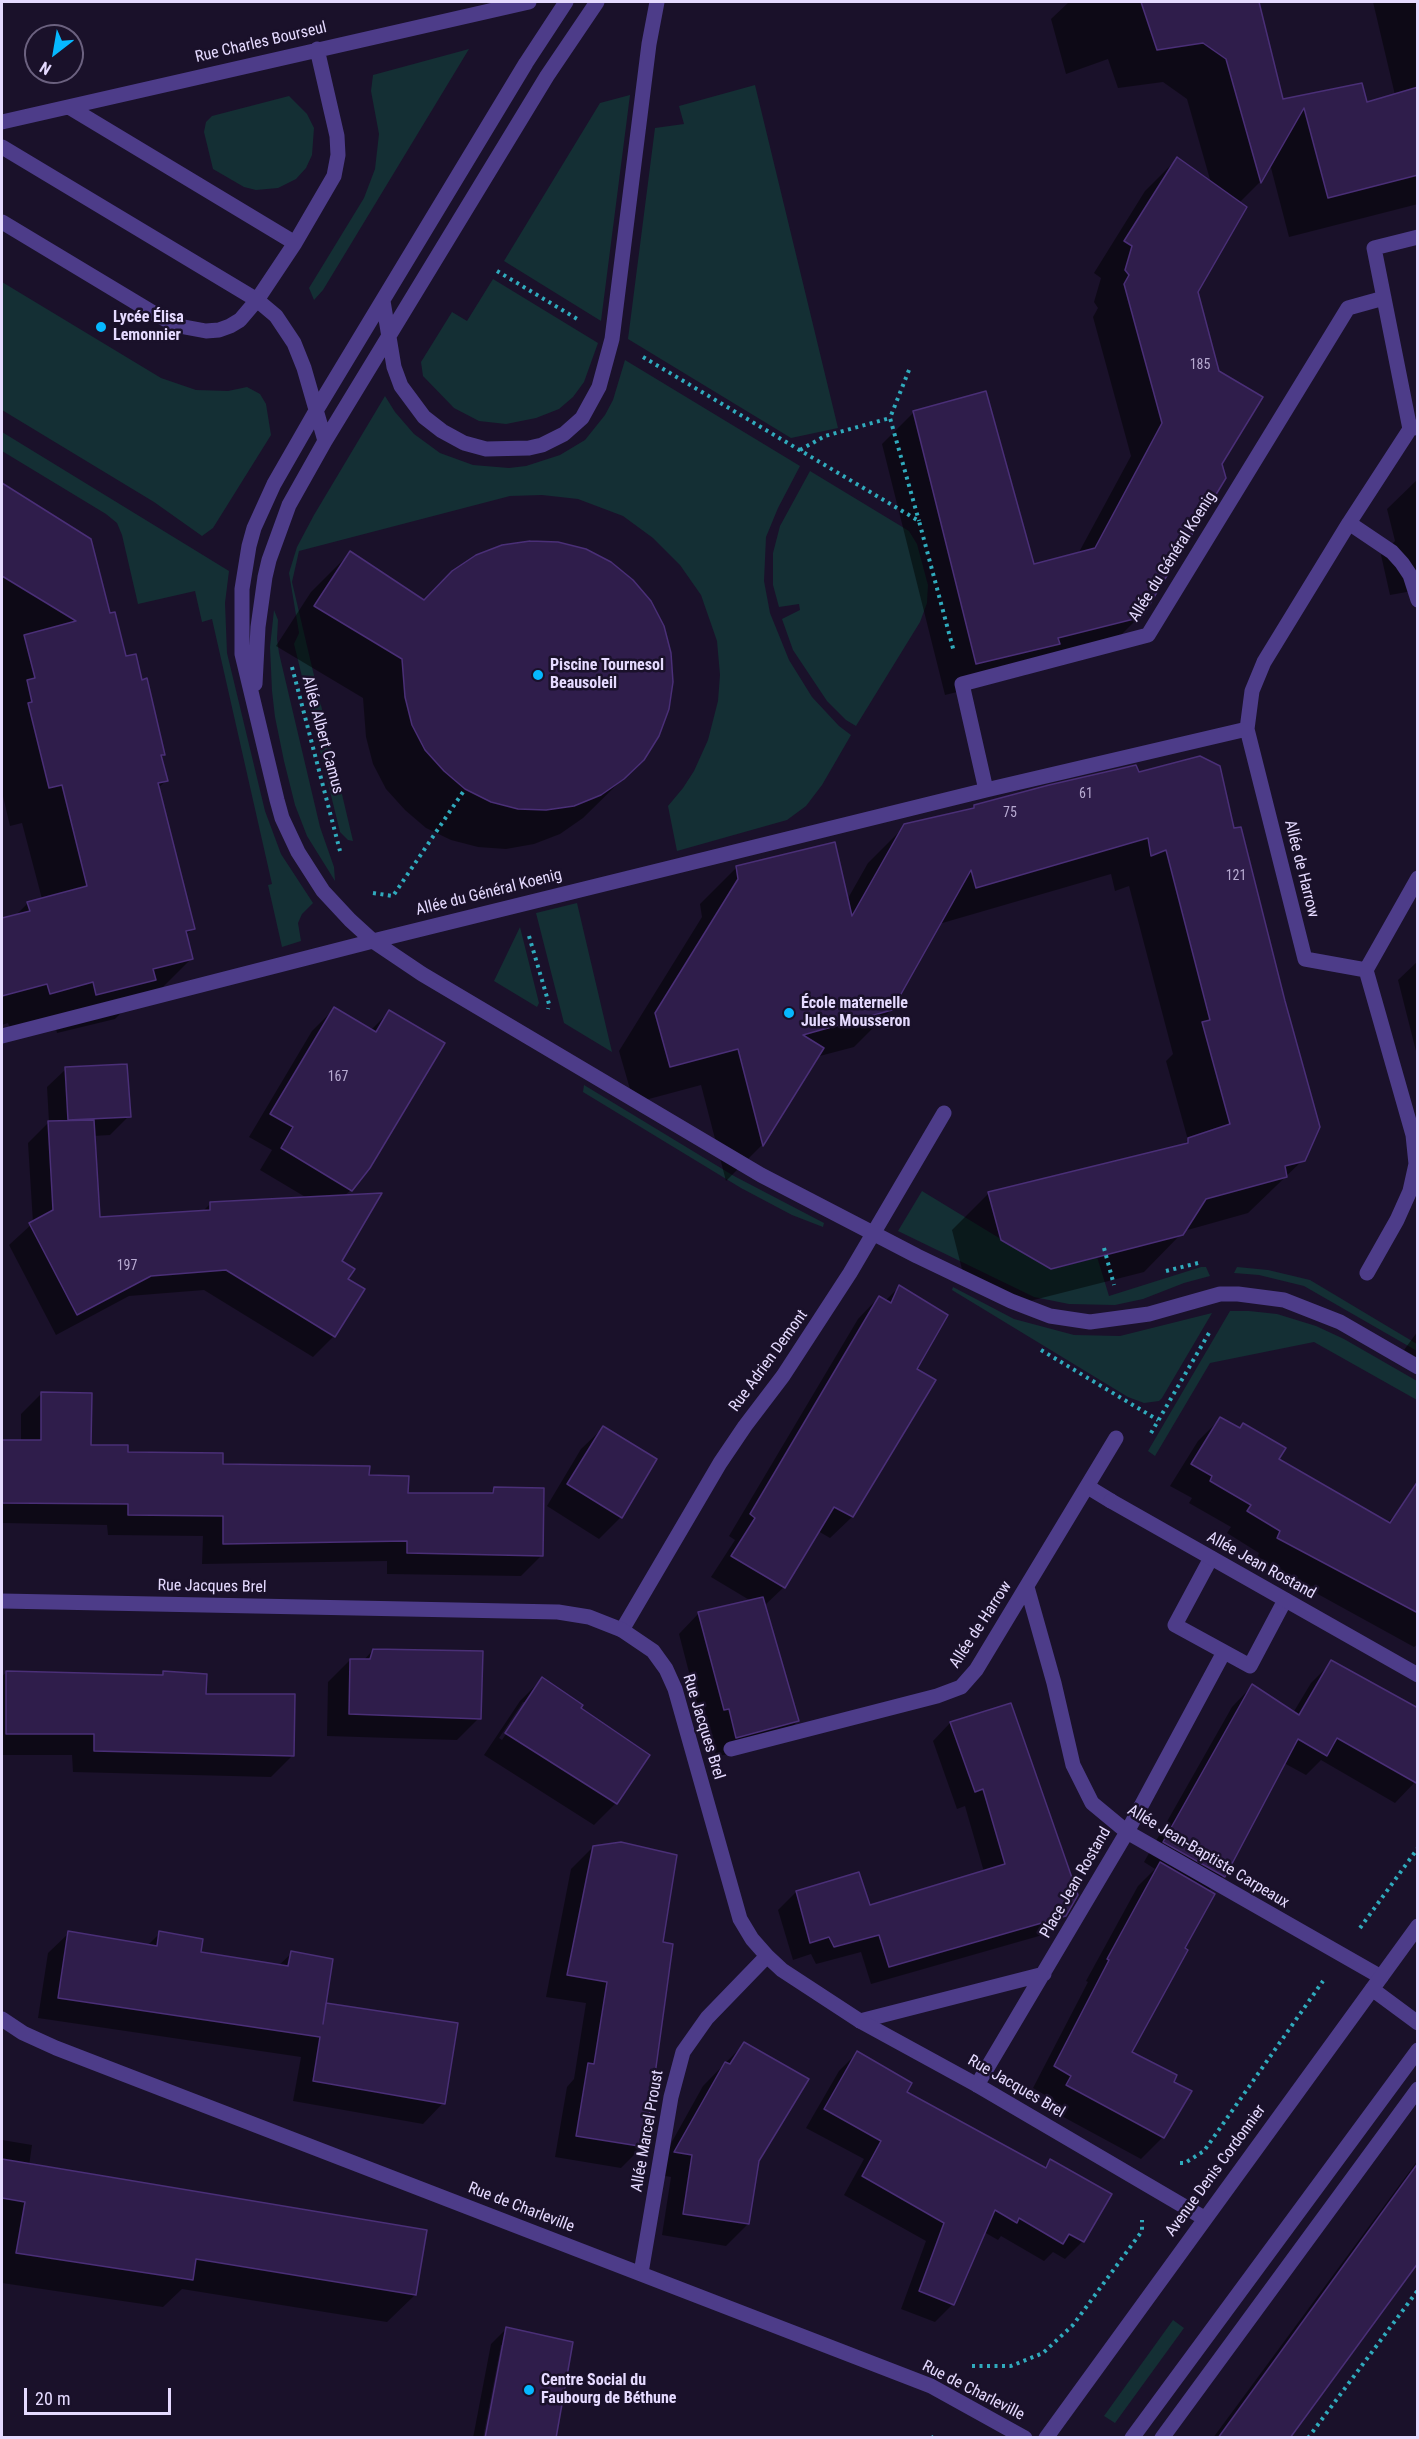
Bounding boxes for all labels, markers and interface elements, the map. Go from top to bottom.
street label: Rue Charles Bourseul [193,19,329,67]
north arrow [24,24,84,84]
text: N [36,57,55,79]
place label: Lycée Élisa Lemonnier [113,308,184,346]
marker: Lycée Élisa Lemonnier [94,320,108,334]
house number: 185 [1190,357,1210,373]
street label: Allée du Général Koenig [1125,488,1221,626]
place label: Piscine Tournesol Beausoleil [550,656,664,694]
marker: Piscine Tournesol Beausoleil [531,668,545,682]
street label: Allée Albert Camus [297,674,347,796]
house number: 61 [1079,786,1093,802]
house number: 75 [1003,805,1017,821]
street label: Allée de Harrow [1280,818,1322,920]
street label: Allée du Général Koenig [414,866,564,920]
house number: 121 [1226,868,1246,884]
place label: École maternelle Jules Mousseron [801,994,910,1032]
marker: École maternelle Jules Mousseron [782,1006,796,1020]
house number: 167 [328,1069,348,1085]
house number: 197 [117,1258,137,1274]
street label: Rue Adrien Demont [726,1306,812,1416]
street label: Allée Jean Rostand [1203,1528,1319,1604]
street label: Rue Jacques Brel [157,1576,267,1598]
street label: Allée de Harrow [946,1578,1016,1672]
street label: Rue Jacques Brel [678,1672,728,1782]
street label: Allée Jean-Baptiste Carpeaux [1124,1801,1292,1913]
street label: Place Jean Rostand [1036,1824,1116,1942]
street label: Rue Jacques Brel [964,2051,1068,2123]
street label: Allée Marcel Proust [628,2069,668,2193]
street label: Avenue Denis Cordonnier [1162,2101,1270,2241]
street label: Rue de Charleville [465,2179,577,2237]
street label: Rue de Charleville [919,2357,1027,2425]
place label: Centre Social du Faubourg de Béthune [541,2371,676,2409]
scale bar [27,2376,174,2414]
marker: Centre Social du Faubourg de Béthune [522,2383,536,2397]
text: 20 m [35,2388,70,2409]

